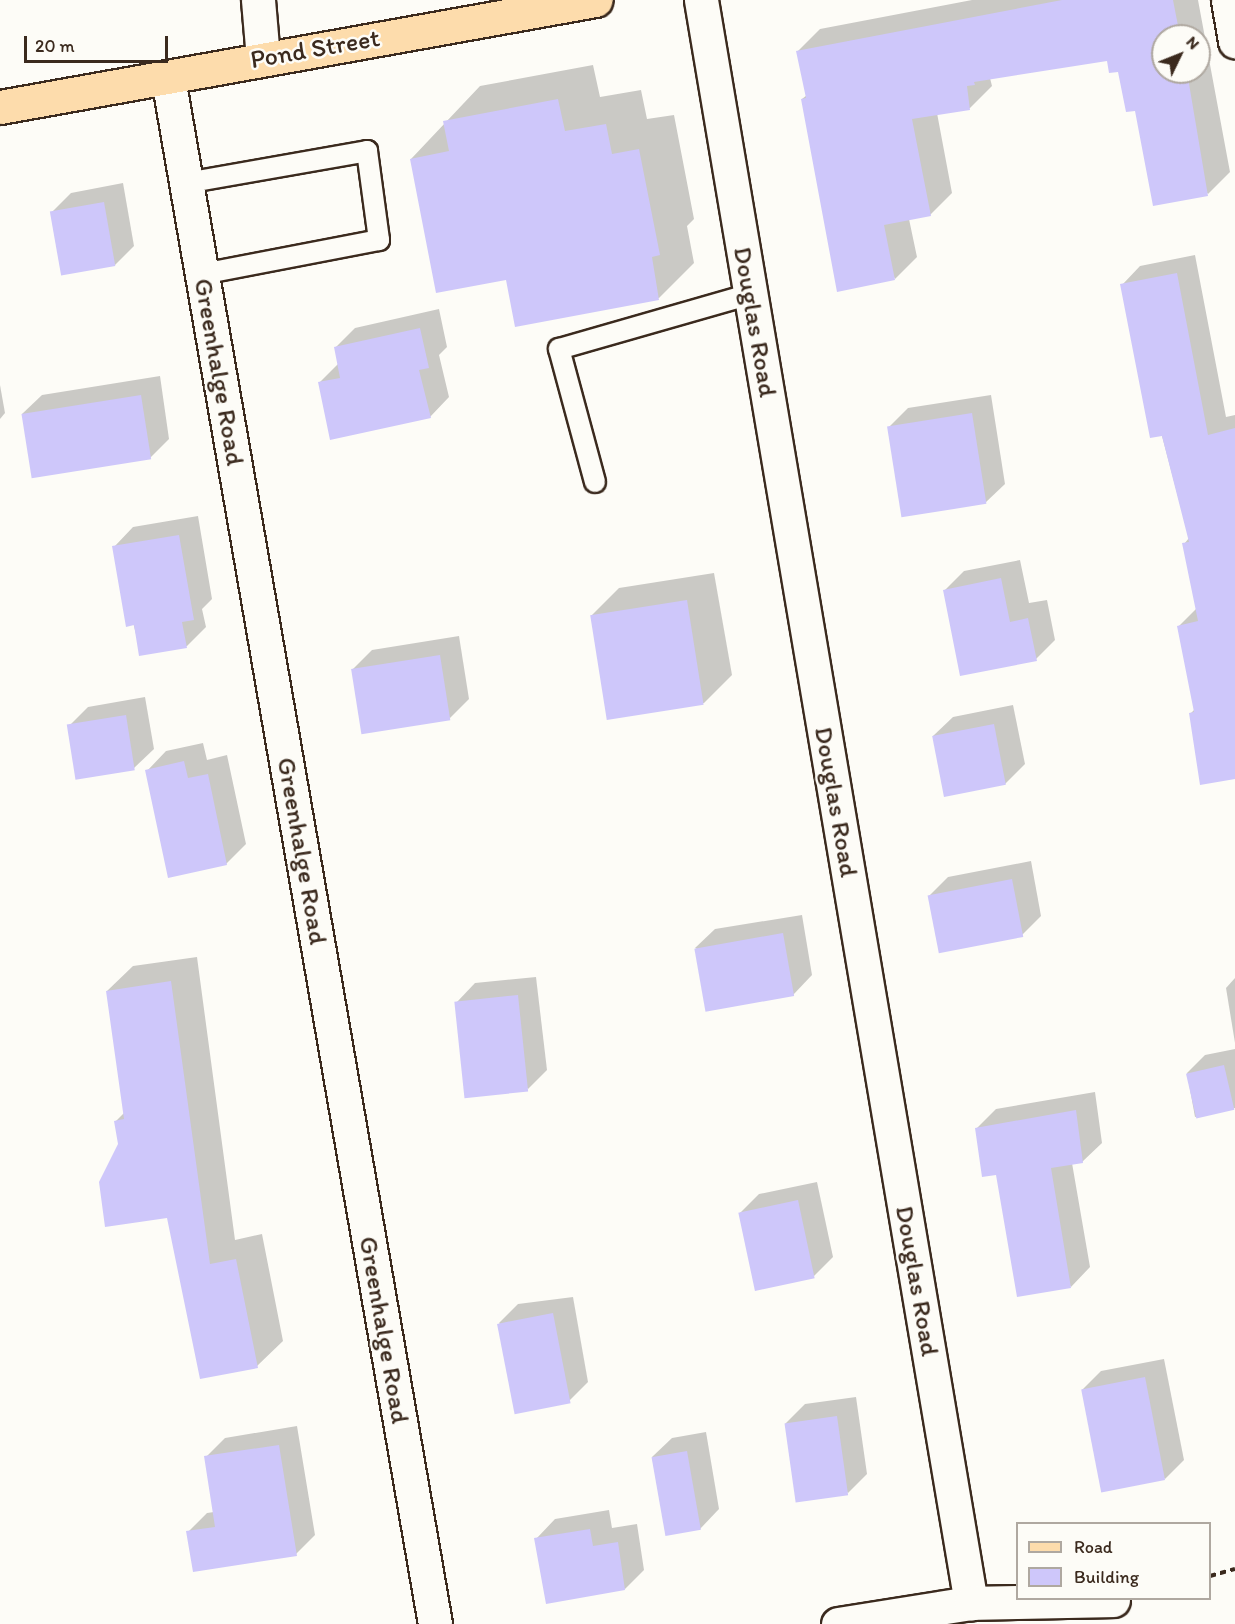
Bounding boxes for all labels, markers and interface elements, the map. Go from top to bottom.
street label: Pond Street [248,22,382,76]
scale bar [27,24,171,62]
north arrow [1151,24,1211,84]
text: N [1182,32,1204,53]
text: 20 m [35,35,75,57]
street label: Douglas Road [726,244,784,400]
street label: Greenhalge Road [187,276,251,468]
street label: Douglas Road [807,724,865,880]
street label: Greenhalge Road [270,755,334,947]
street label: Douglas Road [888,1203,946,1359]
street label: Greenhalge Road [352,1234,416,1426]
legend [1016,1522,1211,1600]
text: Road [1074,1536,1113,1558]
text: Building [1074,1566,1139,1588]

